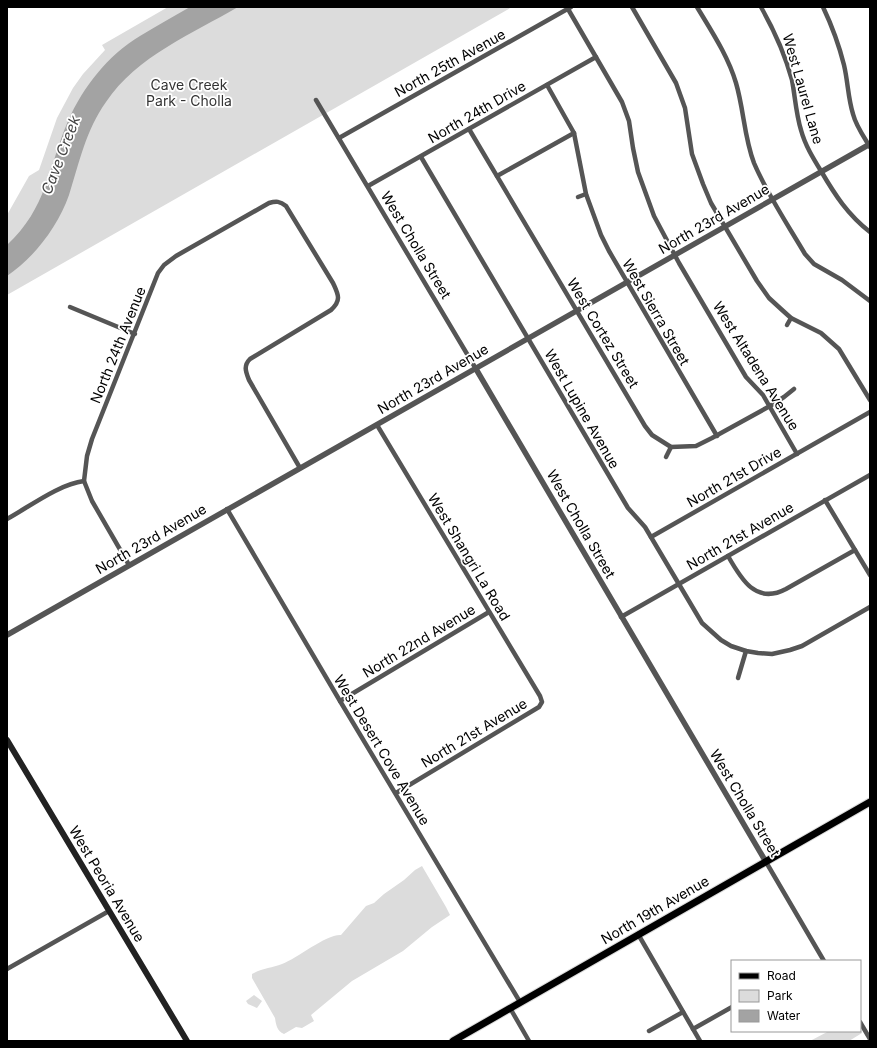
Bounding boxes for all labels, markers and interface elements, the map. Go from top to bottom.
street label: North 25th Avenue [391,25,508,100]
street label: West Laurel Lane [780,32,827,146]
park label: Cave Creek Park - Cholla [146,76,232,109]
street label: North 24th Drive [425,77,529,146]
water label: Cave Creek [37,112,85,197]
street label: North 23rd Avenue [655,180,772,257]
street label: West Cholla Street [378,188,455,302]
street label: West Sierra Street [619,256,694,368]
street label: West Cortez Street [564,275,643,391]
street label: North 24th Avenue [86,284,149,406]
street label: West Altadena Avenue [710,298,803,433]
street label: North 23rd Avenue [374,340,491,417]
street label: West Lupine Avenue [541,346,624,471]
street label: North 21st Drive [684,443,784,510]
street label: West Cholla Street [544,467,620,581]
street label: West Shangri La Road [425,490,514,623]
street label: North 21st Avenue [683,498,796,573]
street label: North 23rd Avenue [92,500,209,577]
street label: North 22nd Avenue [359,600,478,681]
street label: West Desert Cove Avenue [331,672,434,828]
street label: North 21st Avenue [418,694,530,771]
street label: West Cholla Street [707,746,784,860]
street label: West Peoria Avenue [66,823,149,945]
street label: North 19th Avenue [598,872,712,947]
legend [731,960,861,1032]
text: Road [767,968,796,983]
text: Park [767,988,793,1003]
text: Water [767,1008,801,1023]

